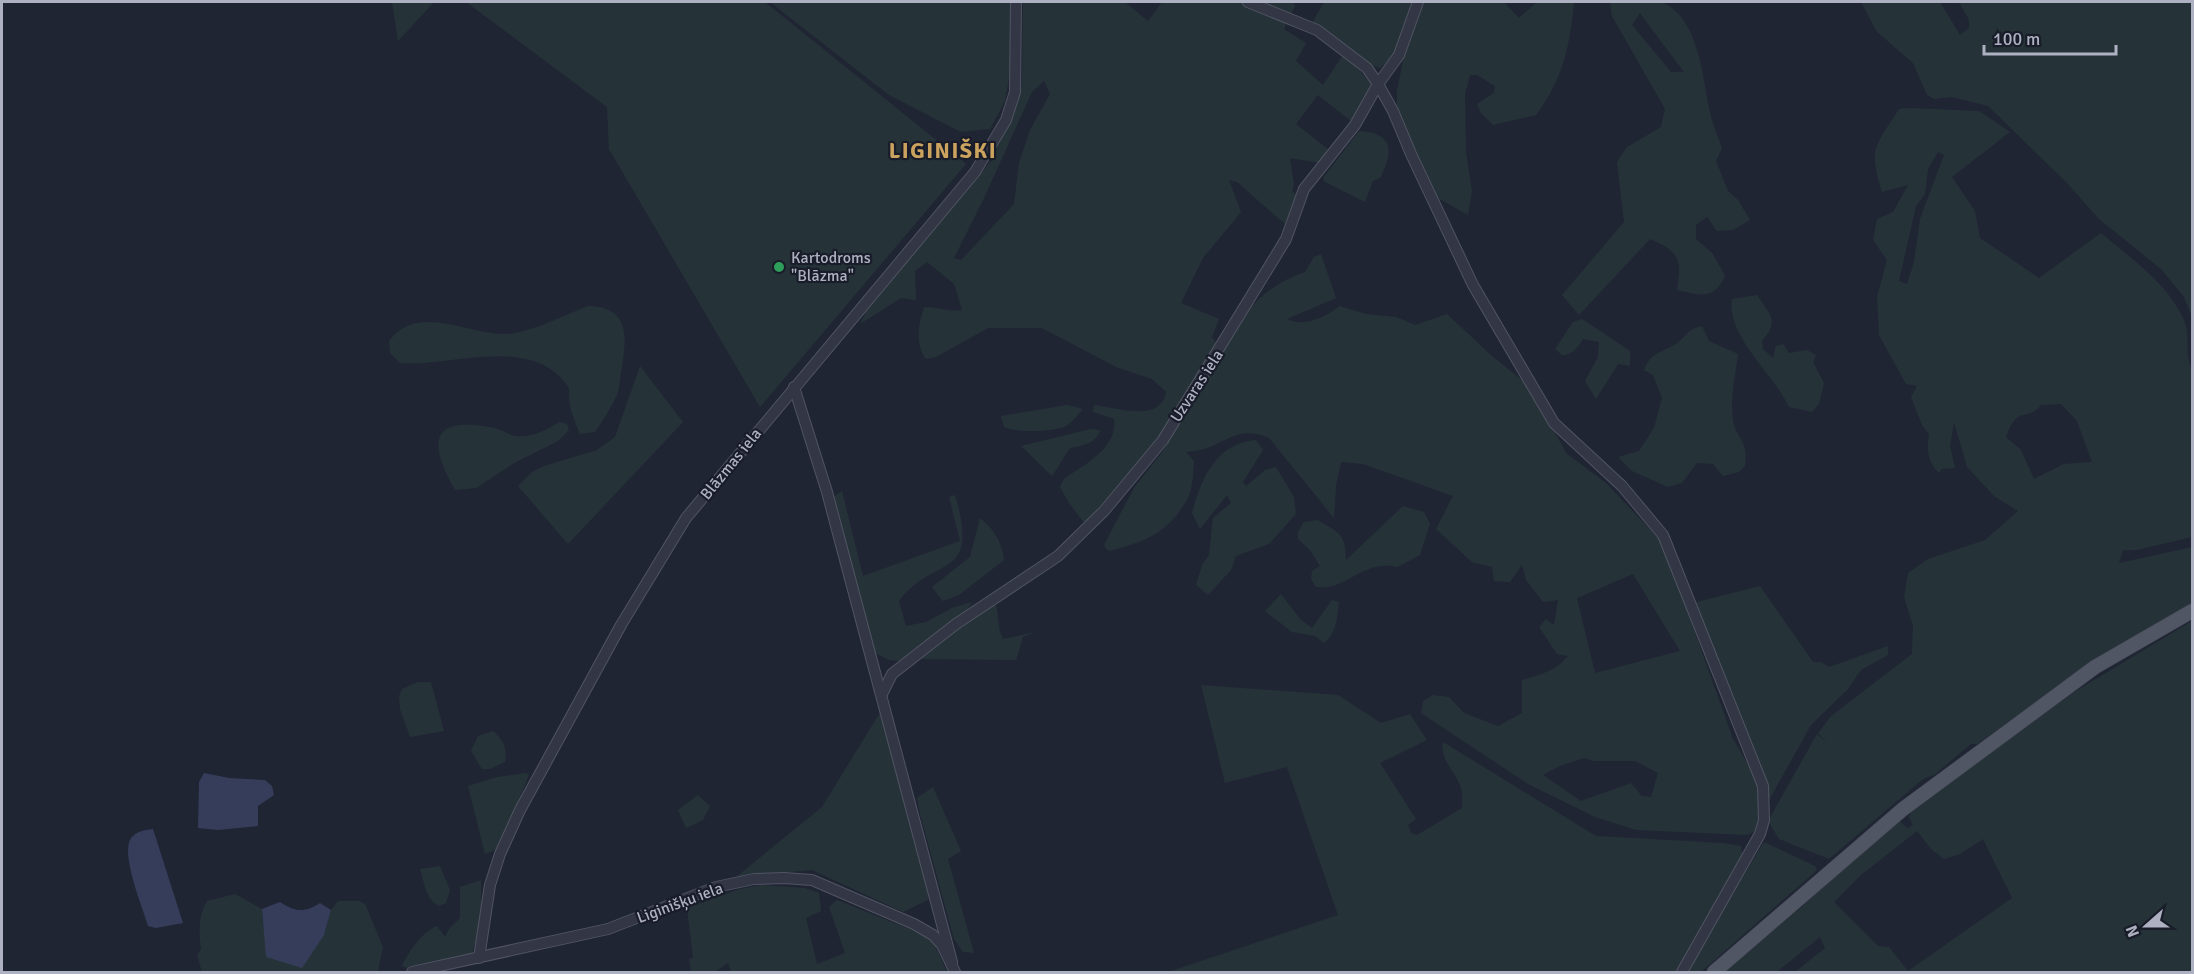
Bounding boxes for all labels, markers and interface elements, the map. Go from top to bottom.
scale bar [1984,18,2116,56]
text: 100 m [1993,28,2040,50]
district label: LIGINIŠKI [889,137,997,164]
place label: Kartodroms "Blāzma" [791,248,871,286]
marker: Kartodroms "Blāzma" [772,260,786,274]
street label: Uzvaras iela [1166,346,1228,426]
street label: Blāzmas iela [696,424,766,504]
street label: Liginišķu iela [634,878,726,928]
north arrow [2116,896,2176,956]
text: N [2122,922,2144,940]

